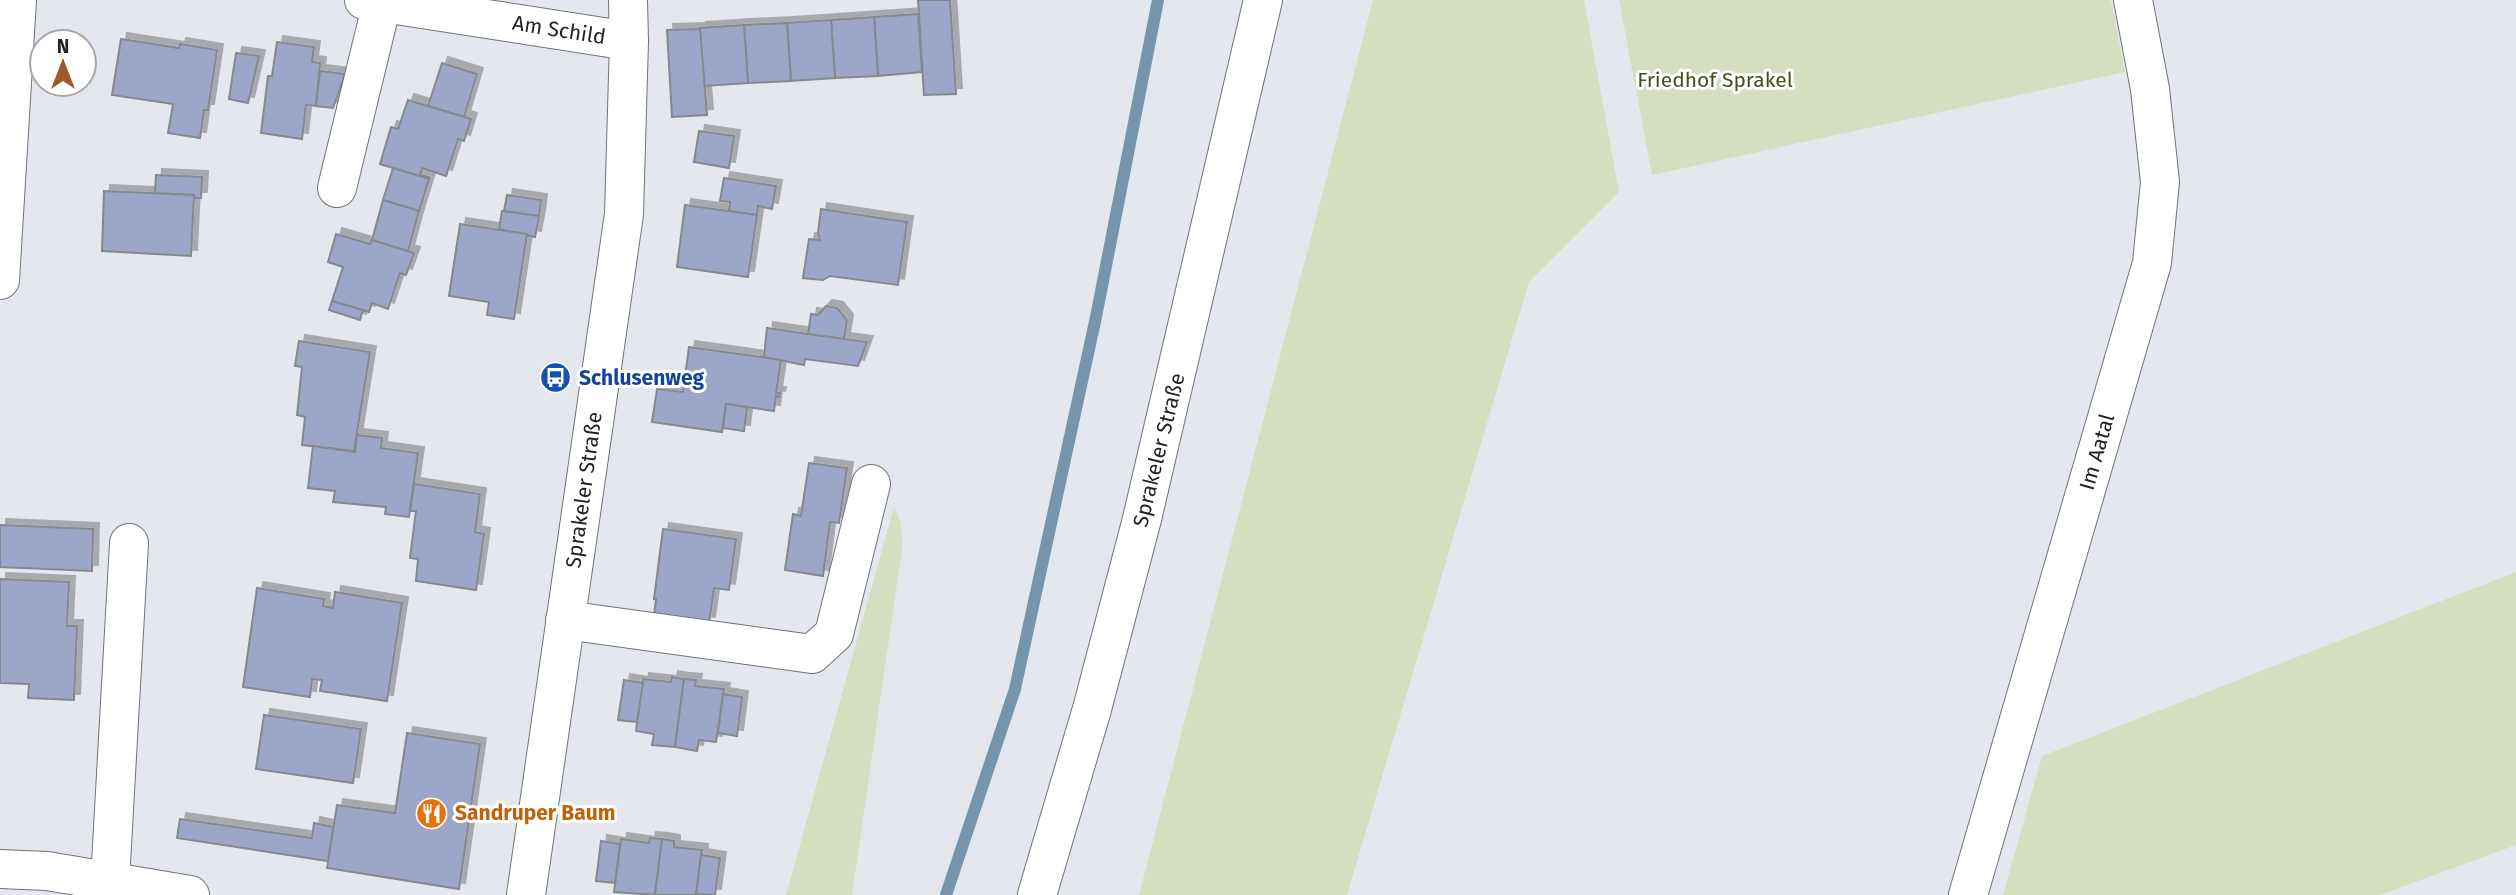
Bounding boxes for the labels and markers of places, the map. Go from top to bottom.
bus stop icon: Schlusenweg [539,361,573,395]
place label: Schlusenweg [579,365,705,391]
restaurant icon: Sandruper Baum [415,796,449,830]
place label: Sandruper Baum [455,800,615,826]

